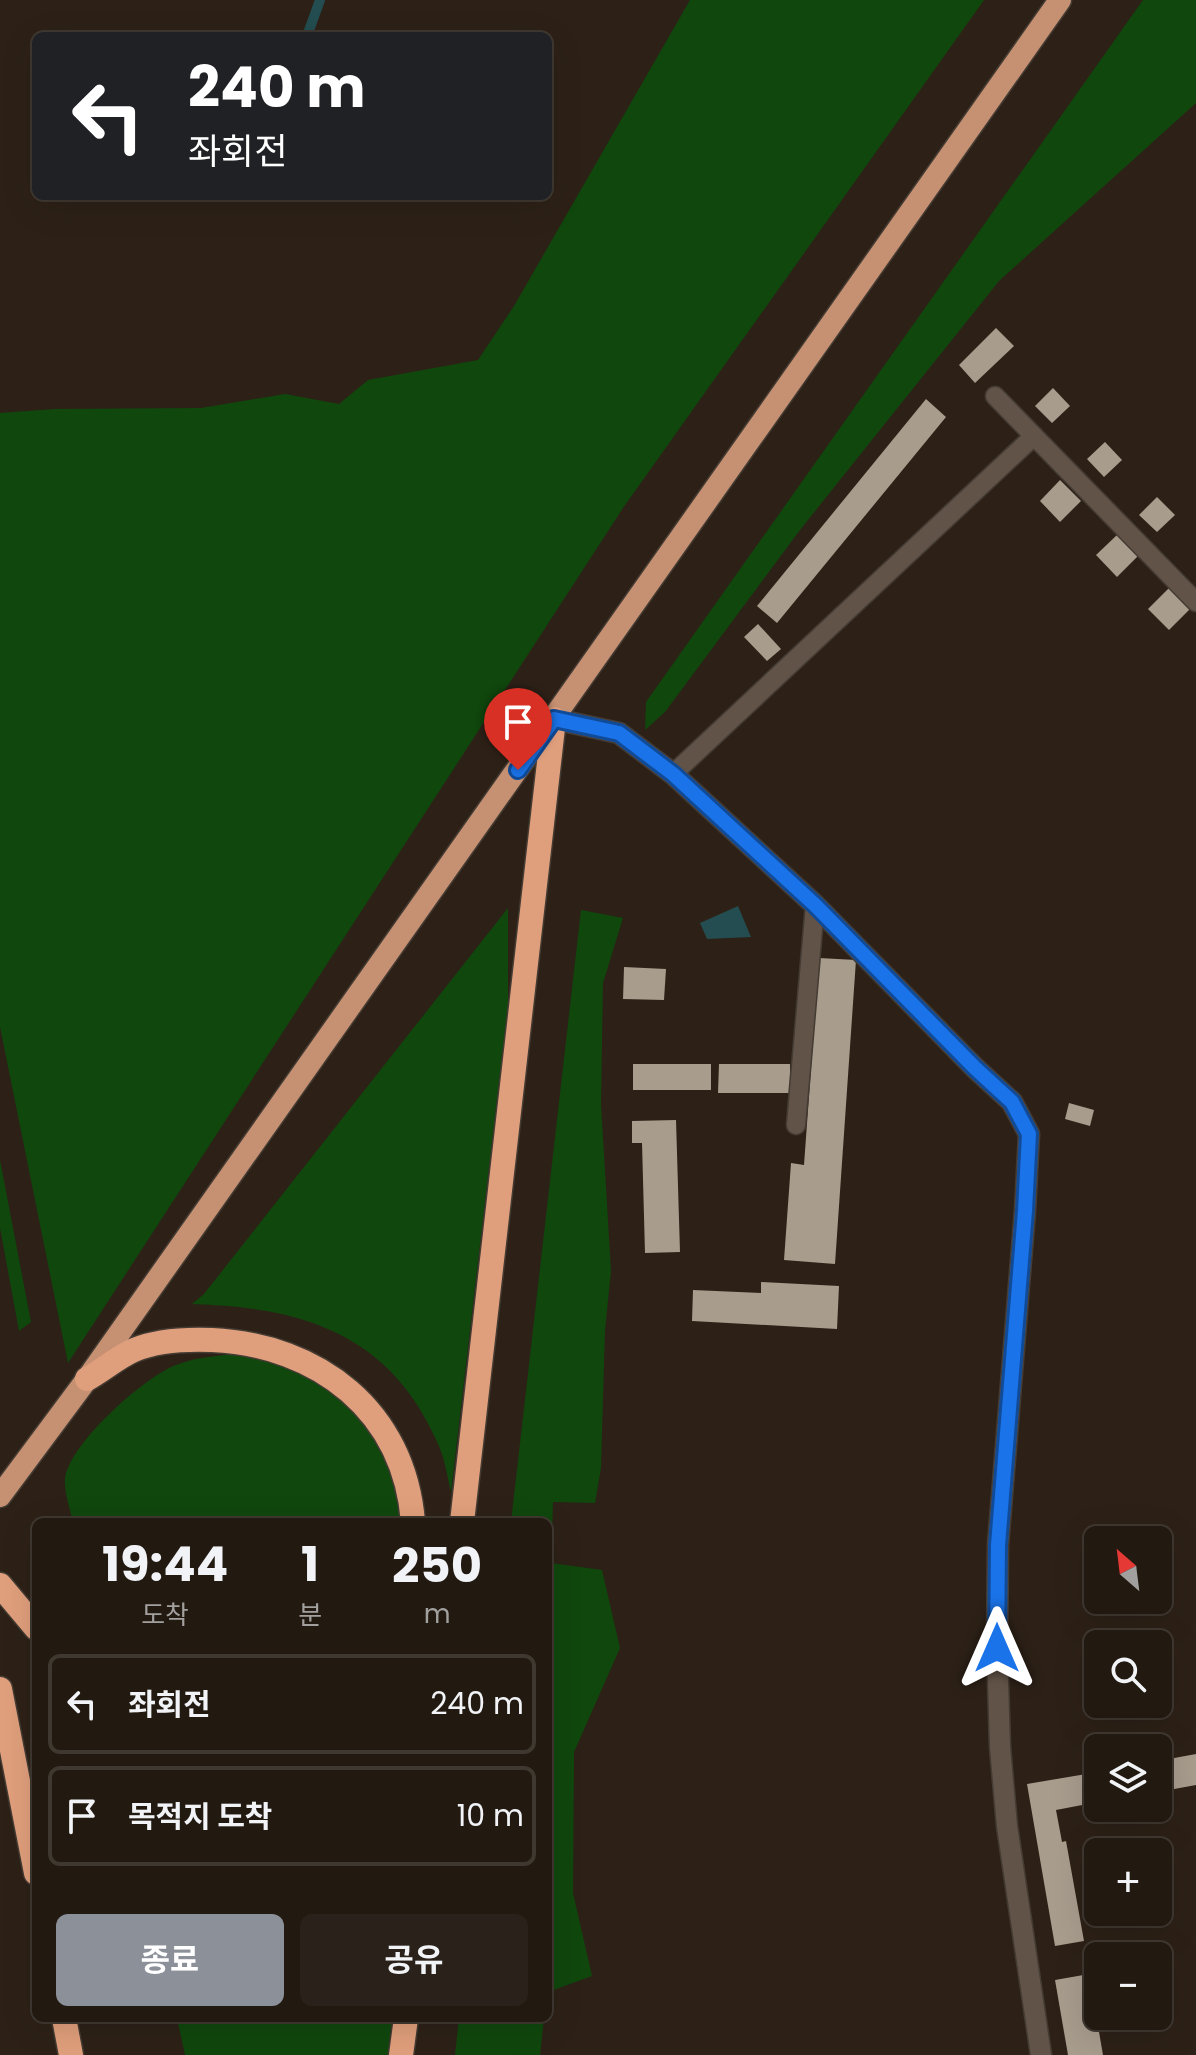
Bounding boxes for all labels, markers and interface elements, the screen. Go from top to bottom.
text: 240 m [188,48,366,127]
icon: left [56,64,160,168]
text: 좌회전 [188,126,287,177]
pin [484,688,552,770]
icon: arrive [496,700,540,744]
north arrow [1084,1526,1172,1614]
map controls [1084,1526,1172,2030]
text: 19:44 [102,1531,228,1598]
text: 1 [301,1531,319,1598]
text: 250 [392,1532,482,1599]
text: m [424,1596,450,1632]
text: 도착 [141,1597,189,1633]
text: 분 [298,1597,322,1633]
position arrow [955,1606,1039,1690]
button: search [1084,1630,1172,1718]
icon: left [60,1682,104,1726]
text: 240 m [430,1682,524,1725]
text: 좌회전 [128,1683,211,1726]
button: layers [1084,1734,1172,1822]
icon: arrive [60,1794,104,1838]
text: 10 m [457,1794,524,1837]
text: 목적지 도착 [128,1795,272,1838]
button: + [1084,1838,1172,1926]
button: 종료 [56,1914,284,2006]
button: 공유 [300,1914,528,2006]
button: − [1084,1942,1172,2030]

